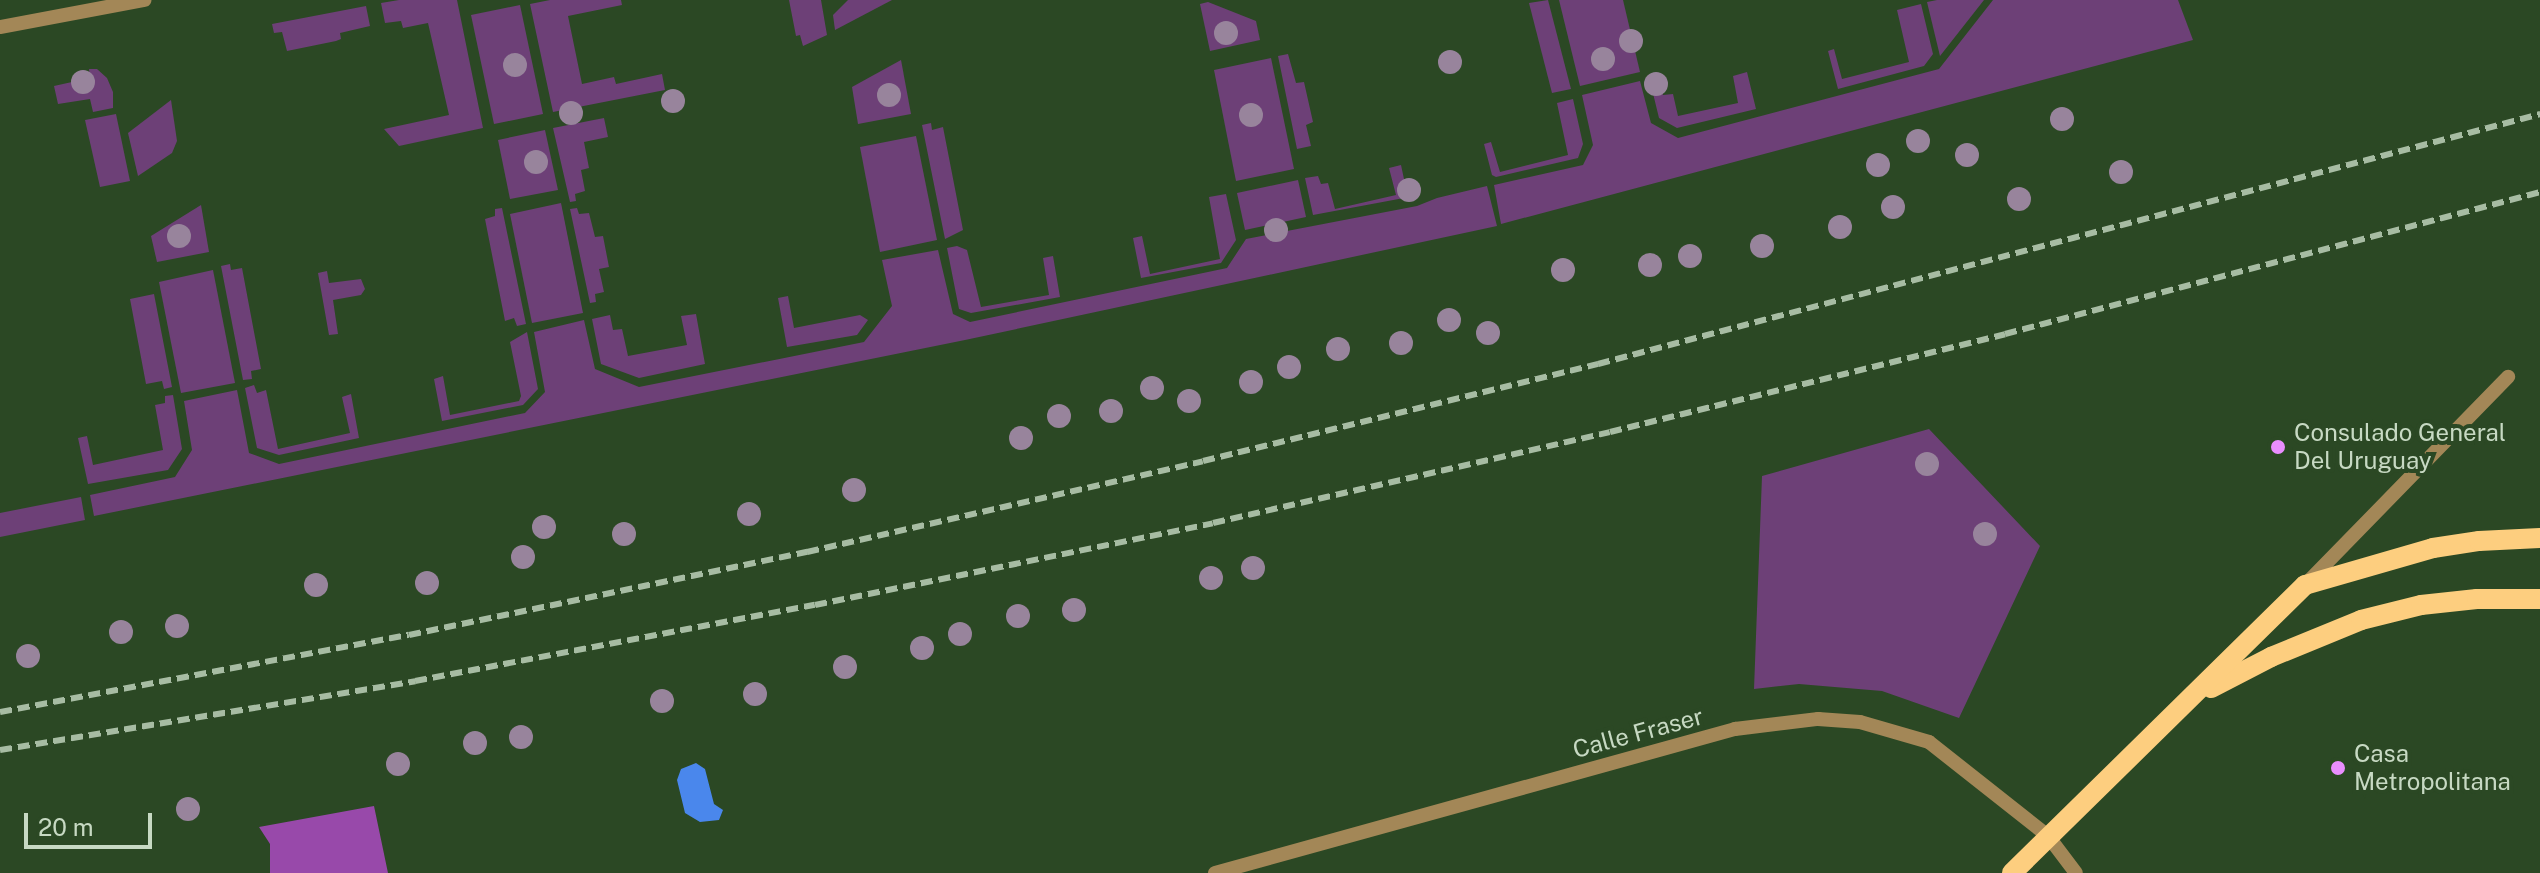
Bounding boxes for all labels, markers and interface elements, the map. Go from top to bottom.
place label: Consulado General Del Uruguay [2294,419,2506,475]
marker: Consulado General Del Uruguay [2269,438,2287,456]
street label: Calle Fraser [1569,702,1707,764]
place label: Casa Metropolitana [2354,740,2511,796]
marker: Casa Metropolitana [2329,759,2347,777]
scale bar [28,797,156,847]
text: 20 m [38,813,94,841]

